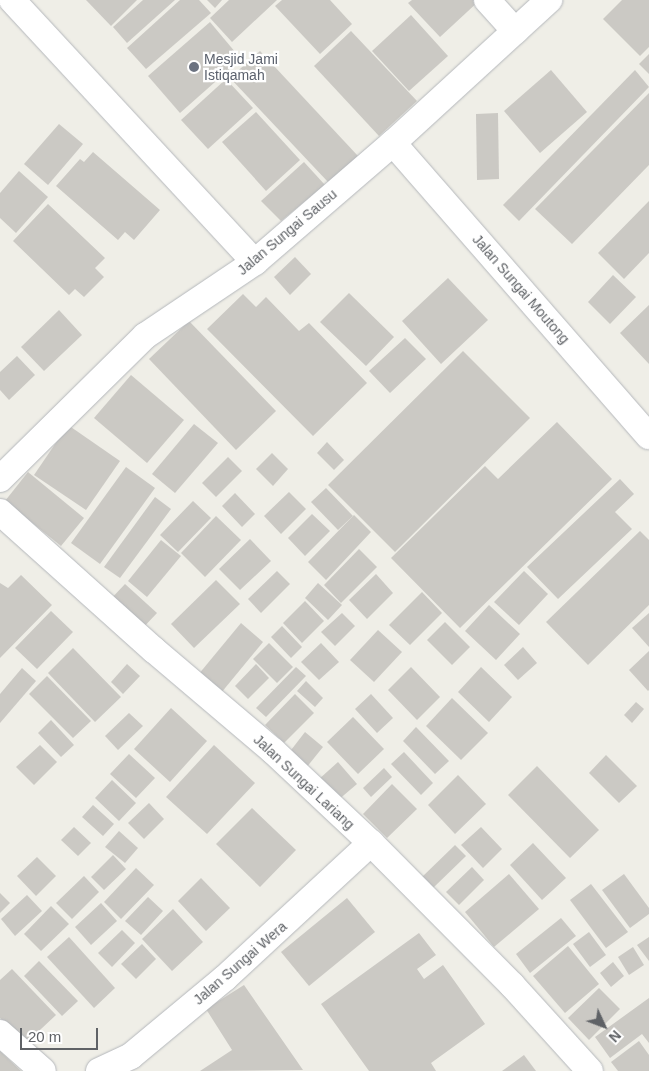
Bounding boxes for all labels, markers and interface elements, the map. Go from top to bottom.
place label: Mesjid Jami Istiqamah [204,51,278,84]
marker: Mesjid Jami Istiqamah [188,61,200,73]
street label: Jalan Sungai Sausu [234,186,340,278]
street label: Jalan Sungai Moutong [469,231,573,347]
street label: Jalan Sungai Lariang [250,731,358,833]
street label: Jalan Sungai Wera [190,918,290,1008]
north arrow [579,1001,629,1051]
scale bar [22,1018,100,1050]
text: N [606,1027,624,1045]
text: 20 m [28,1028,61,1045]

